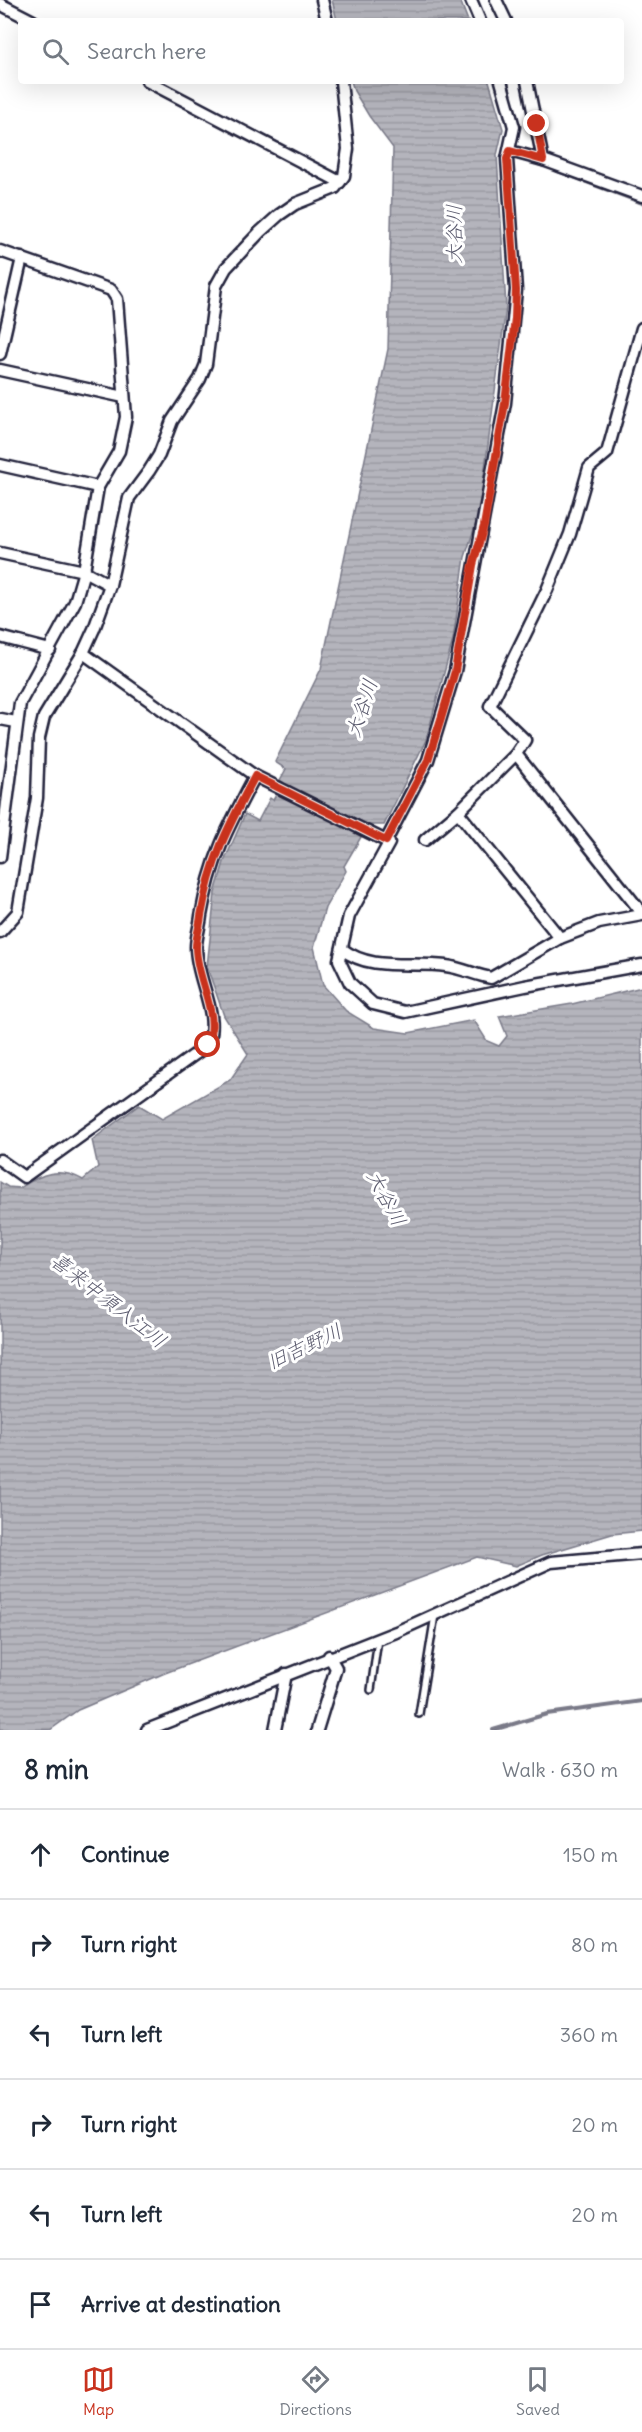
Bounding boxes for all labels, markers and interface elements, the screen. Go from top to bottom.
search box [18,18,624,84]
icon: search [39,35,72,68]
text: Search here [87,37,206,65]
route end [523,110,549,136]
water label: 大谷川 [441,204,466,264]
water label: 大谷川 [340,676,382,740]
route start [194,1031,220,1057]
water label: 大谷川 [362,1166,412,1230]
water label: 喜来中須入江川 [46,1247,172,1353]
water label: 旧吉野川 [262,1318,346,1374]
text: 8 min [24,1753,89,1786]
text: Walk · 630 m [502,1757,618,1782]
icon: ahead [24,1838,57,1871]
text: Continue [81,1840,170,1868]
text: 150 m [563,1842,618,1867]
icon: right [24,1928,57,1961]
text: Turn right [81,1930,177,1958]
text: 80 m [571,1932,618,1957]
icon: left [24,2018,57,2051]
text: Turn left [81,2020,162,2048]
text: 360 m [560,2022,618,2047]
icon: right [24,2108,57,2141]
text: Turn right [81,2110,177,2138]
text: 20 m [572,2112,618,2137]
icon: left [24,2198,57,2231]
text: Turn left [81,2200,162,2228]
text: 20 m [572,2202,618,2227]
icon: arrive [24,2288,57,2321]
text: Arrive at destination [81,2290,281,2318]
tab: Map [82,2363,115,2419]
tab: Directions [279,2363,352,2419]
tab: Saved [516,2363,560,2419]

